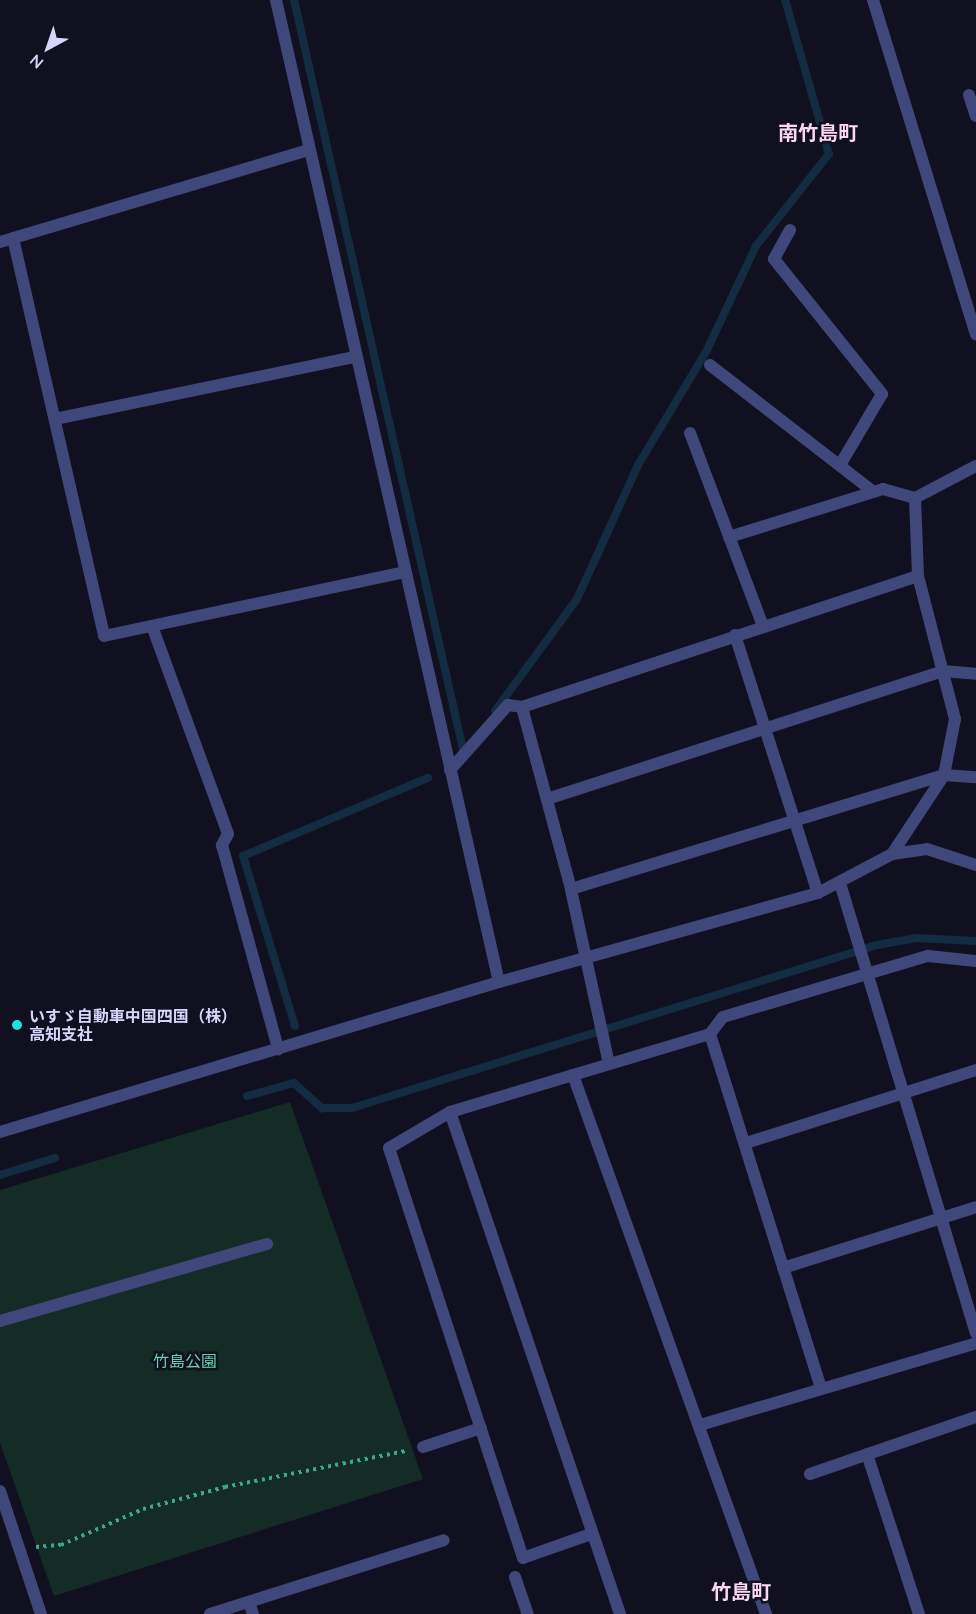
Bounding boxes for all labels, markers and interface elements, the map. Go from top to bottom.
north arrow [18,18,78,78]
text: N [26,50,47,73]
district label: 南竹島町 [778,120,858,144]
place label: いすゞ自動車中国四国（株） 高知支社 [29,1006,237,1044]
marker: いすゞ自動車中国四国（株） 高知支社 [10,1018,24,1032]
park label: 竹島公園 [153,1351,217,1371]
district label: 竹島町 [711,1579,771,1603]

